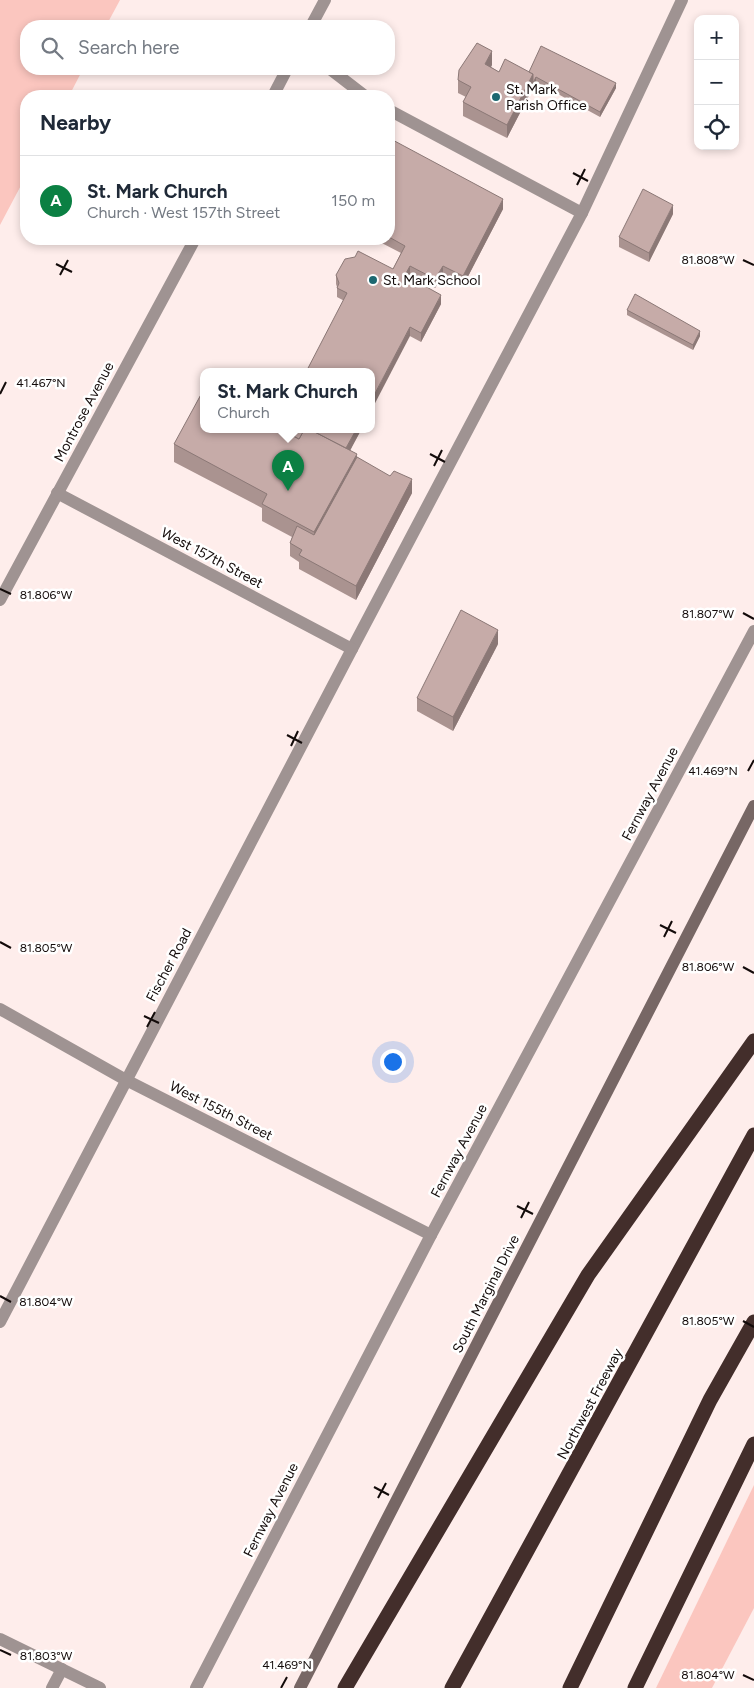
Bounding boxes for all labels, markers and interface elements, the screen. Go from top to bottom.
map controls [694,15,739,150]
button: + [694,15,739,60]
search box [20,20,395,75]
icon: search [38,34,66,62]
text: Search here [78,36,180,59]
button: − [694,60,739,105]
place label: St. Mark Parish Office [506,81,587,114]
marker: St. Mark Parish Office [490,91,502,103]
button: locate [694,105,739,150]
text: Nearby [40,110,111,135]
text: St. Mark Church [87,180,228,203]
text: A [50,191,62,210]
text: 150 m [331,191,375,210]
text: Church · West 157th Street [87,203,280,222]
text: 81.808°W [681,253,735,267]
place label: St. Mark School [383,272,481,289]
marker: St. Mark School [367,274,379,286]
street label: Montrose Avenue [50,359,118,465]
popup [200,368,375,433]
text: 41.467°N [16,376,66,390]
text: St. Mark Church [217,380,358,403]
text: Church [217,403,270,422]
pin: A [272,450,304,491]
street label: West 157th Street [158,524,266,592]
text: 81.806°W [20,588,73,602]
text: 81.807°W [682,607,735,621]
street label: Fernway Avenue [618,744,682,844]
text: 41.469°N [688,764,738,778]
street label: Fischer Road [143,925,195,1005]
text: 81.805°W [20,941,73,955]
text: 81.806°W [682,960,735,974]
your location [380,1049,406,1075]
street label: West 155th Street [167,1078,275,1144]
street label: Fernway Avenue [427,1101,491,1201]
street label: South Marginal Drive [449,1232,523,1356]
text: 81.804°W [19,1295,73,1309]
text: 81.805°W [682,1314,735,1328]
street label: Northwest Freeway [554,1345,627,1462]
street label: Fernway Avenue [240,1460,302,1560]
text: 81.803°W [20,1649,73,1663]
text: 41.469°N [262,1658,312,1672]
text: 81.804°W [681,1668,735,1682]

